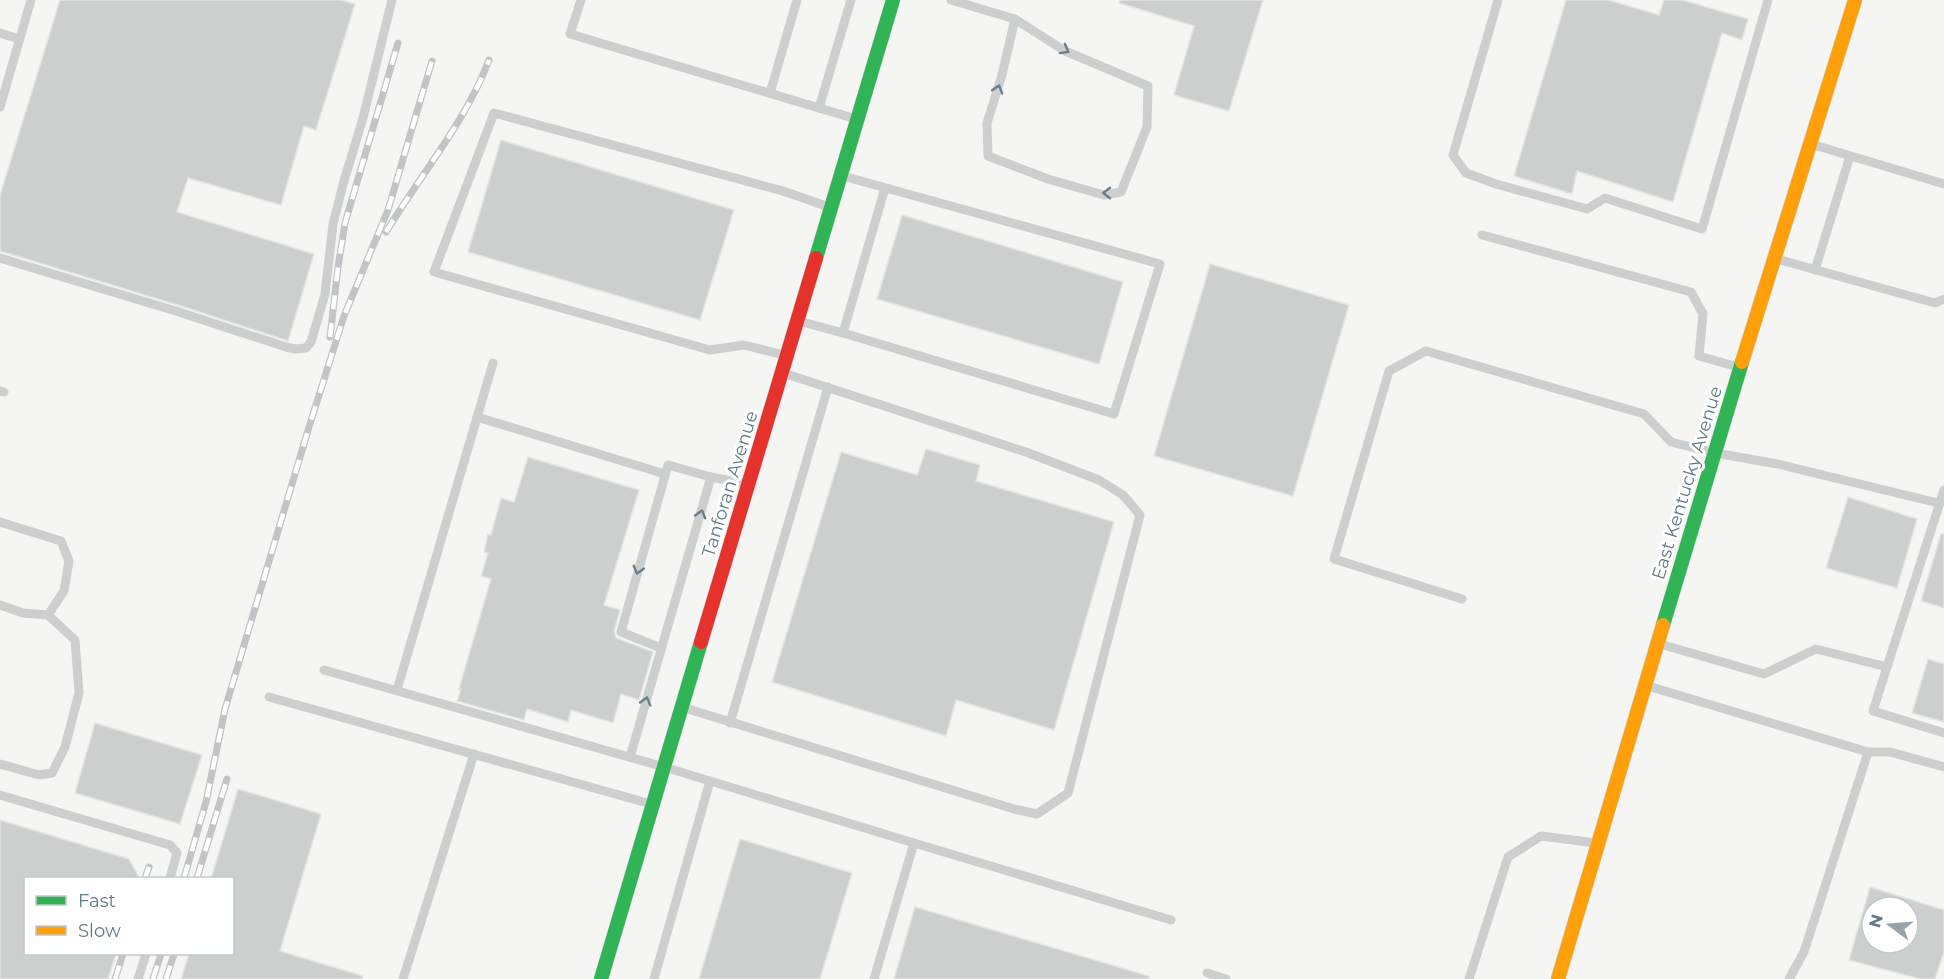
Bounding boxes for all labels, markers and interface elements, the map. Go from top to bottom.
one-way arrow [1059,43,1069,54]
one-way arrow [990,84,1003,95]
one-way arrow [1103,187,1112,199]
street label: East Kentucky Avenue [1647,384,1727,582]
street label: Tanforan Avenue [697,408,763,560]
one-way arrow [693,509,706,519]
one-way arrow [633,565,646,575]
one-way arrow [639,696,651,707]
legend [24,877,234,955]
text: Fast [78,890,116,912]
north arrow [1860,895,1920,955]
text: N [1865,912,1887,930]
text: Slow [78,920,121,942]

